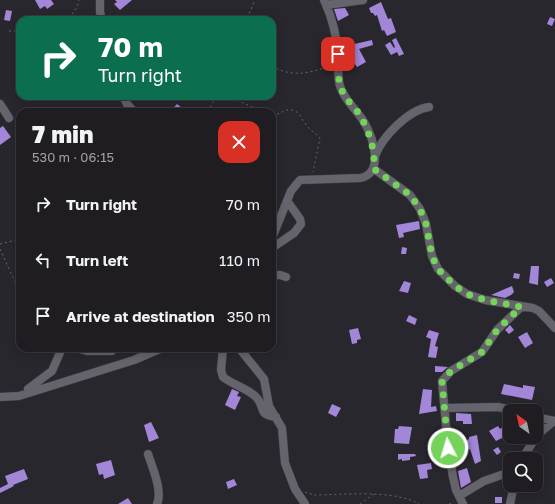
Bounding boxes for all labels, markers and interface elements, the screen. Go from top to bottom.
text: 70 m [98,30,163,63]
icon: right [32,32,84,84]
pin [321,37,355,71]
icon: arrive [327,43,349,65]
text: Turn right [98,64,182,86]
text: 7 min [32,119,93,148]
button: close [218,121,260,163]
text: 530 m · 06:15 [32,149,114,165]
icon: right [32,193,54,215]
text: Turn right [66,195,137,213]
text: 70 m [226,195,260,213]
icon: left [32,249,54,271]
text: Turn left [66,251,128,269]
text: 110 m [219,251,260,269]
icon: arrive [32,305,54,327]
text: Arrive at destination [66,307,215,325]
text: 350 m [227,307,271,325]
north arrow [503,404,543,444]
map controls [503,404,543,492]
position arrow [427,427,469,469]
button: search [503,452,543,492]

